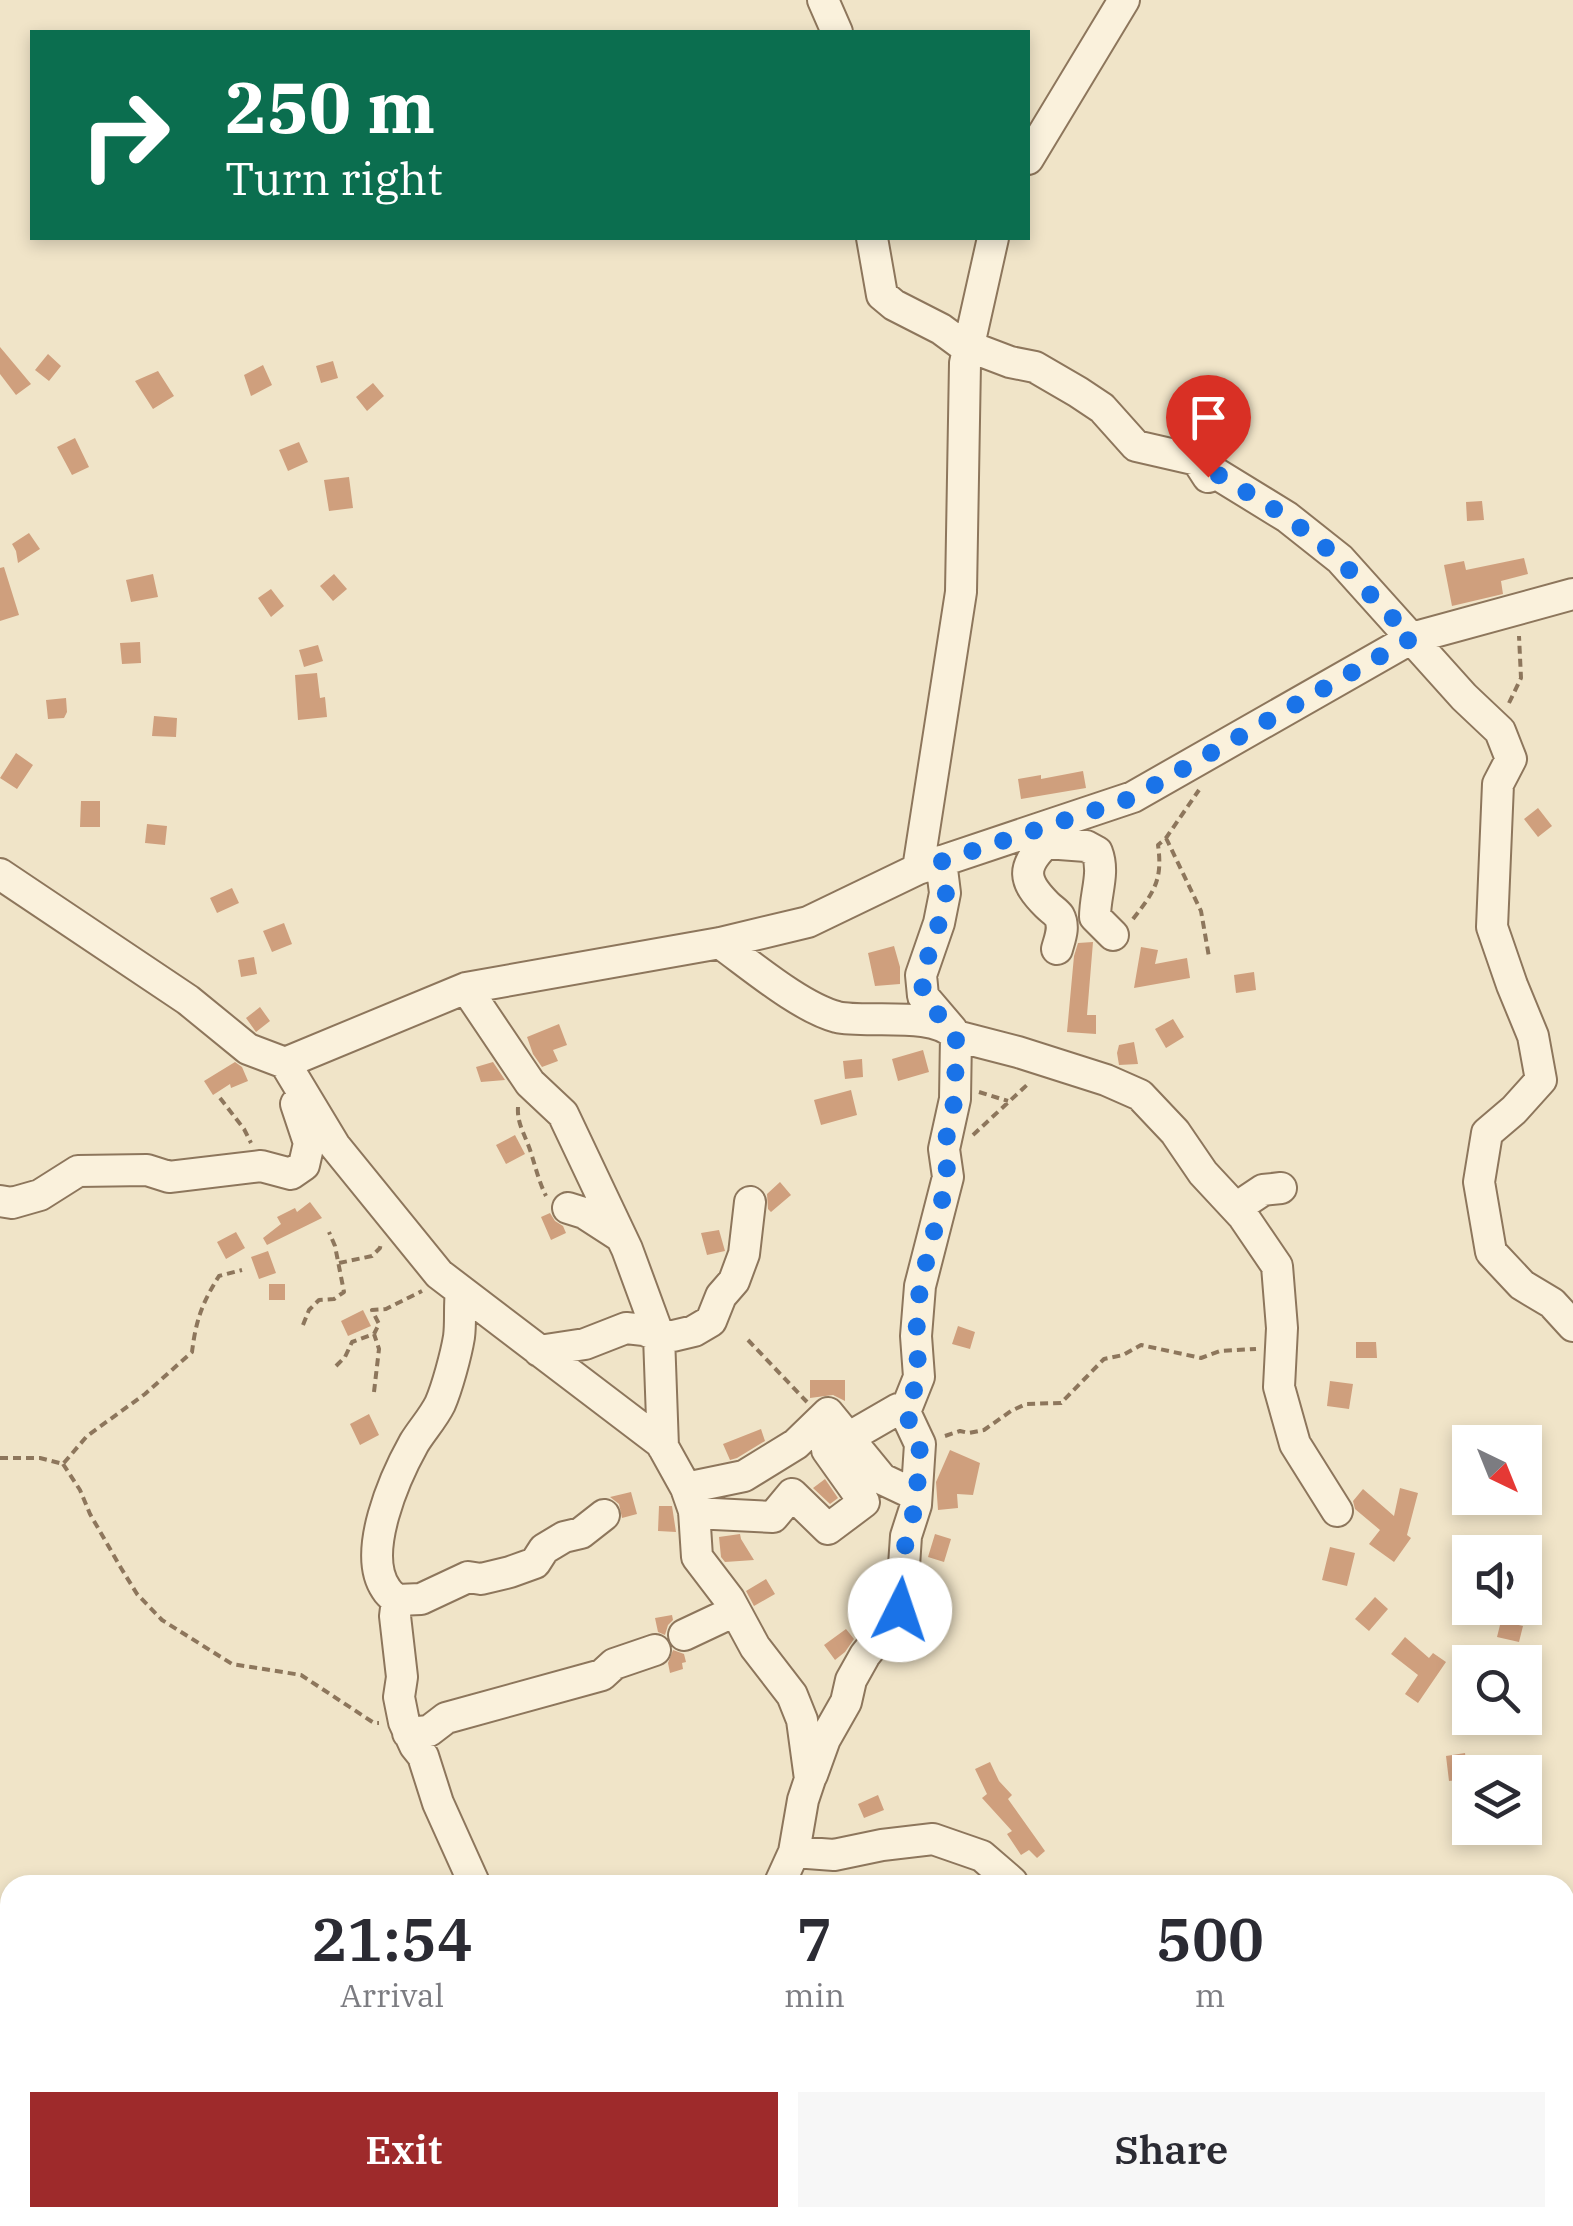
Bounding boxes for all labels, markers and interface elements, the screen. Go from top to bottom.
text: 250 m [225,61,435,152]
icon: right [60,70,190,200]
text: Turn right [225,149,443,207]
pin [1166,375,1251,478]
icon: arrive [1181,390,1236,445]
north arrow [1452,1425,1542,1515]
map controls [1452,1425,1542,1845]
button: sound [1452,1535,1542,1625]
position arrow [848,1558,952,1662]
button: search [1452,1645,1542,1735]
button: layers [1452,1755,1542,1845]
text: 21:54 [311,1899,473,1978]
text: 7 [796,1899,832,1978]
text: 500 [1156,1899,1264,1978]
text: Arrival [340,1974,444,2016]
text: min [784,1974,845,2016]
text: m [1195,1974,1225,2016]
button: Exit [30,2092,778,2207]
button: Share [798,2092,1545,2207]

